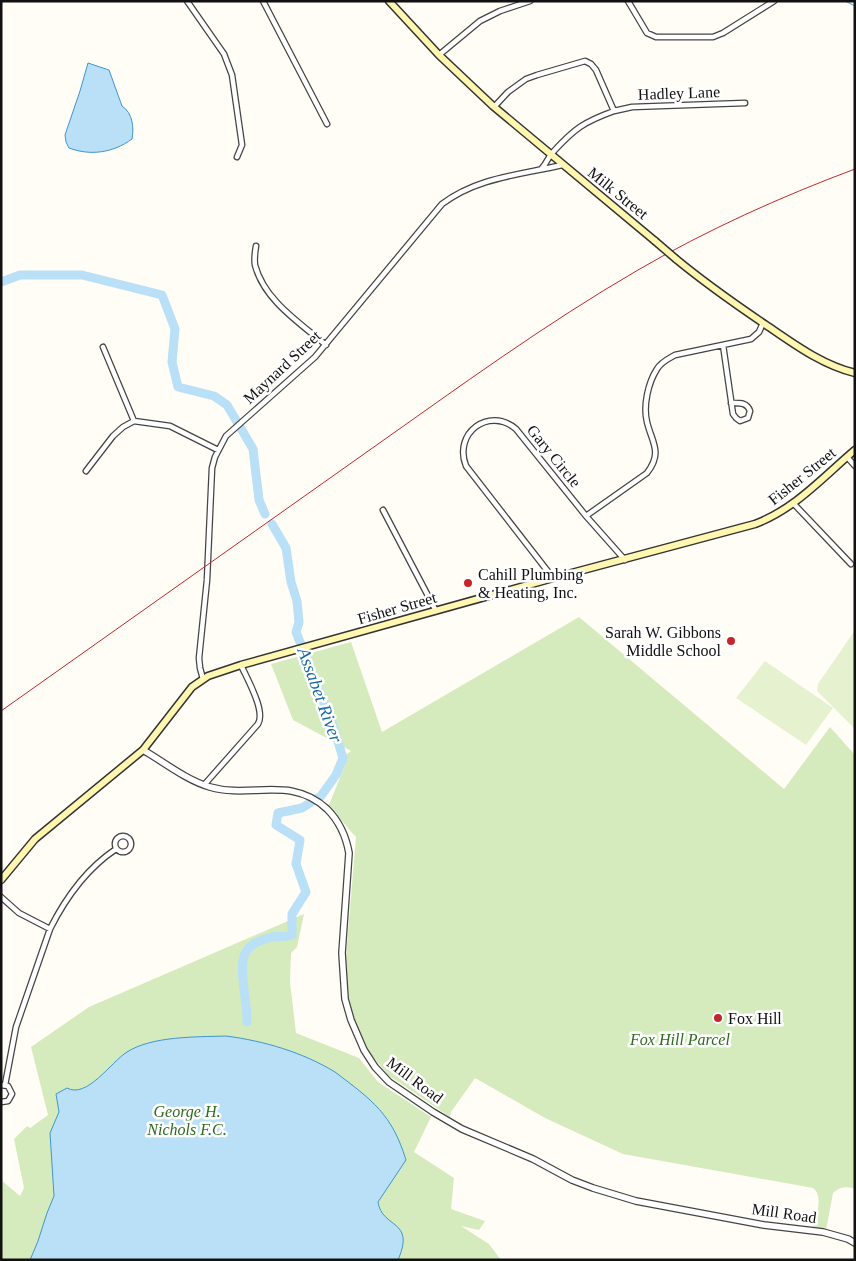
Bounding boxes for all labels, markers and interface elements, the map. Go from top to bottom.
street label: Hadley Lane [638,83,720,104]
street label: Milk Street [585,164,652,223]
street label: Maynard Street [240,327,325,408]
street label: Gary Circle [523,421,584,491]
street label: Fisher Street [765,443,839,508]
place label: Cahill Plumbing & Heating, Inc. [478,566,583,602]
marker: Cahill Plumbing & Heating, Inc. [462,577,474,589]
street label: Fisher Street [356,588,439,627]
place label: Sarah W. Gibbons Middle School [605,624,722,659]
marker: Sarah W. Gibbons Middle School [725,635,737,647]
water label: Assabet River [293,644,347,746]
place label: Fox Hill [728,1010,782,1027]
marker: Fox Hill [712,1012,724,1024]
park label: Fox Hill Parcel [629,1031,730,1048]
street label: Mill Road [384,1054,446,1106]
park label: George H. Nichols F.C. [146,1103,227,1138]
street label: Mill Road [750,1200,818,1226]

